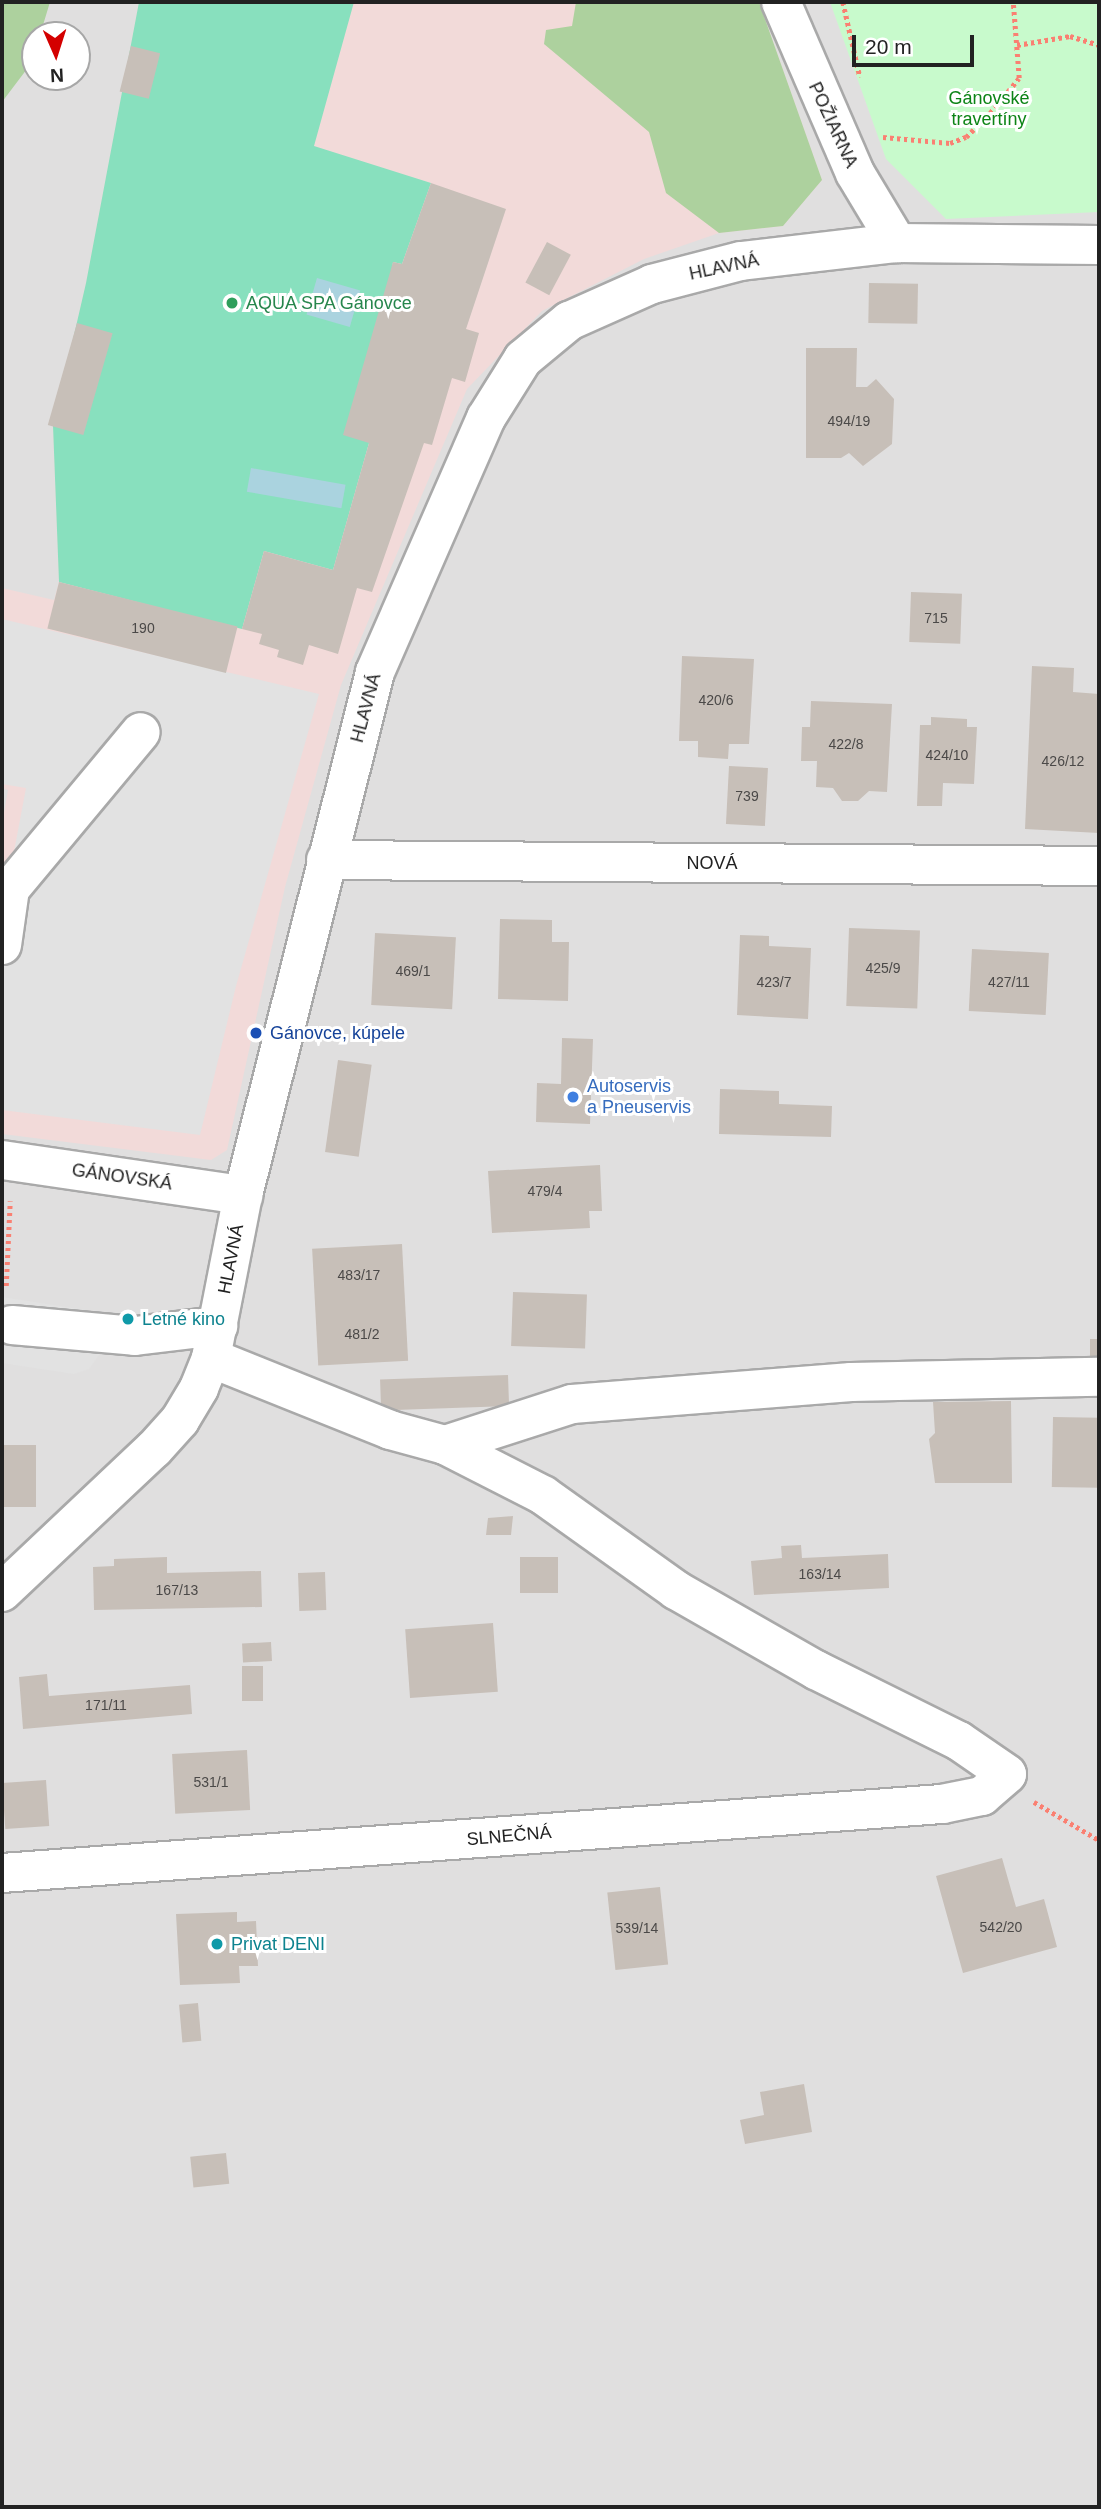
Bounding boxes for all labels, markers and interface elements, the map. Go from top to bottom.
north arrow [21,21,91,91]
scale bar [856,21,978,65]
text: 20 m [865,35,912,58]
text: N [50,65,64,86]
street label: POŽIARNA [804,79,862,171]
park label: Gánovské travertíny [948,88,1030,130]
street label: HLAVNÁ [687,249,761,285]
place label: AQUA SPA Gánovce [246,292,414,314]
marker: AQUA SPA Gánovce [224,295,240,311]
house number: 494/19 [828,413,870,429]
house number: 715 [924,610,948,626]
house number: 190 [131,620,155,636]
street label: HLAVNÁ [346,671,386,745]
house number: 420/6 [698,692,734,708]
house number: 422/8 [828,736,864,752]
house number: 424/10 [926,747,968,763]
house number: 426/12 [1042,753,1084,769]
house number: 739 [735,788,759,804]
street label: NOVÁ [686,852,738,874]
house number: 425/9 [865,960,901,976]
house number: 469/1 [395,963,431,979]
house number: 423/7 [756,974,792,990]
house number: 427/11 [988,974,1030,990]
place label: Gánovce, kúpele [270,1022,405,1044]
marker: Gánovce, kúpele [248,1025,264,1041]
place label: Autoservis a Pneuservis [587,1076,691,1118]
marker: Autoservis a Pneuservis [565,1089,581,1105]
street label: GÁNOVSKÁ [70,1159,174,1195]
house number: 479/4 [527,1183,563,1199]
street label: HLAVNÁ [214,1222,248,1296]
house number: 483/17 [338,1267,380,1283]
place label: Letné kino [142,1308,225,1330]
marker: Letné kino [120,1311,136,1327]
house number: 481/2 [344,1326,380,1342]
house number: 163/14 [799,1566,841,1582]
house number: 167/13 [156,1582,198,1598]
house number: 171/11 [85,1697,127,1713]
house number: 531/1 [193,1774,229,1790]
street label: SLNEČNÁ [466,1822,552,1850]
house number: 542/20 [980,1919,1022,1935]
house number: 539/14 [616,1920,658,1936]
place label: Privat DENI [231,1933,325,1955]
marker: Privat DENI [209,1936,225,1952]

